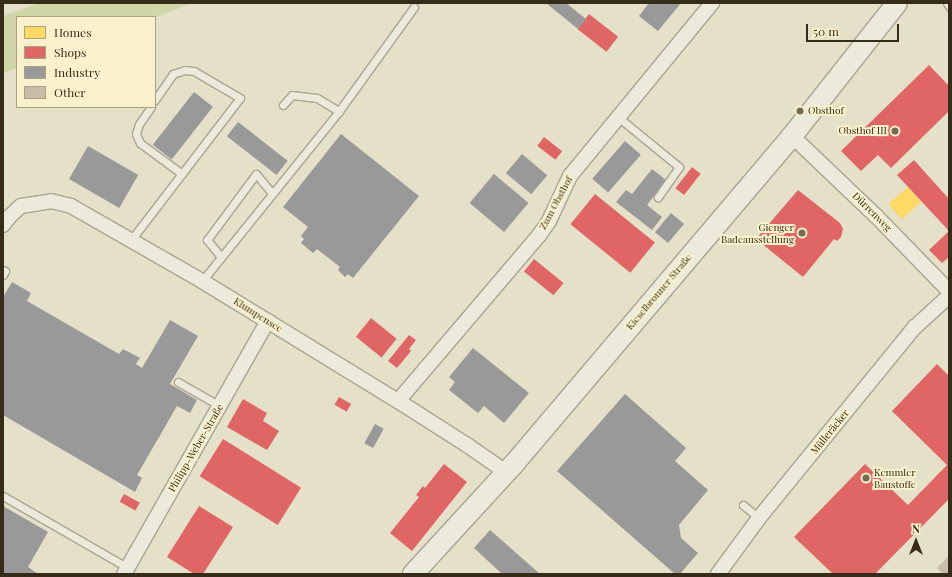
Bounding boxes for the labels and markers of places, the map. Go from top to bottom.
place label: Obsthof [808,105,844,117]
marker: Obsthof [795,106,805,116]
place label: Obsthof III [839,125,887,137]
marker: Obsthof III [890,126,900,136]
place label: Gienger Badeausstellung [721,221,794,244]
marker: Gienger Badeausstellung [797,228,807,238]
place label: Kemmler Baustoffe [874,466,916,490]
marker: Kemmler Baustoffe [861,473,871,483]

